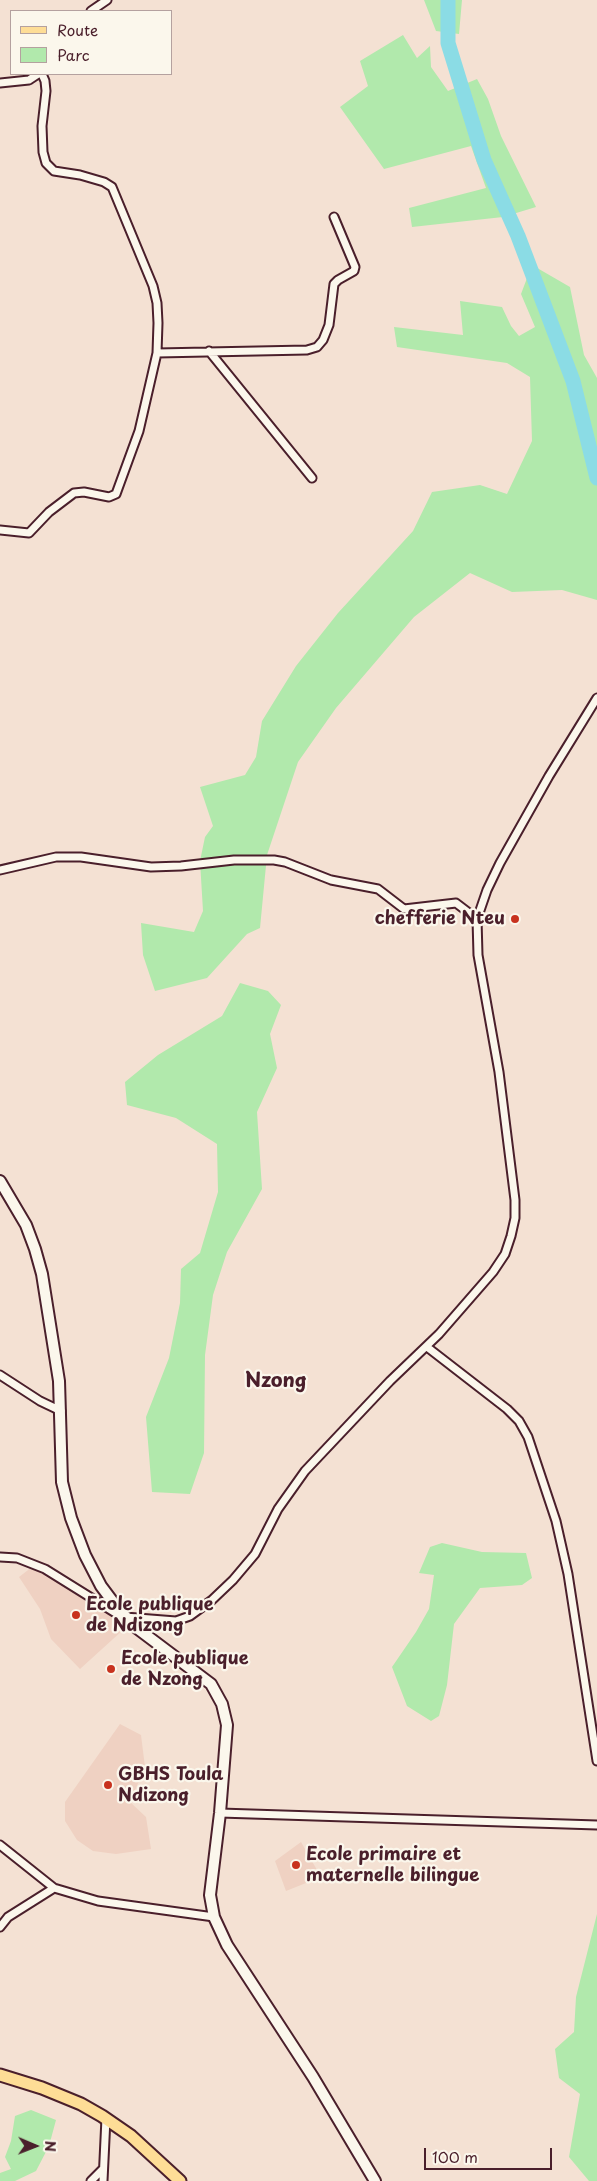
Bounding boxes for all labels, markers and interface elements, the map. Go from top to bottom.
legend [10,10,172,75]
text: Route [57,18,98,41]
text: Parc [57,43,90,66]
place label: chefferie Nteu [375,908,505,930]
marker: chefferie Nteu [509,913,521,925]
district label: Nzong [245,1369,307,1393]
place label: Ecole publique de Ndizong [86,1594,213,1636]
marker: Ecole publique de Ndizong [70,1609,82,1621]
place label: Ecole publique de Nzong [121,1648,248,1690]
marker: Ecole publique de Nzong [105,1663,117,1675]
place label: GBHS Toula Ndizong [118,1764,223,1806]
marker: GBHS Toula Ndizong [102,1779,114,1791]
place label: Ecole primaire et maternelle bilingue [306,1844,479,1886]
marker: Ecole primaire et maternelle bilingue [290,1859,302,1871]
north arrow [10,2121,60,2171]
scale bar [427,2138,554,2170]
text: N [40,2141,61,2152]
text: 100 m [432,2145,478,2168]

